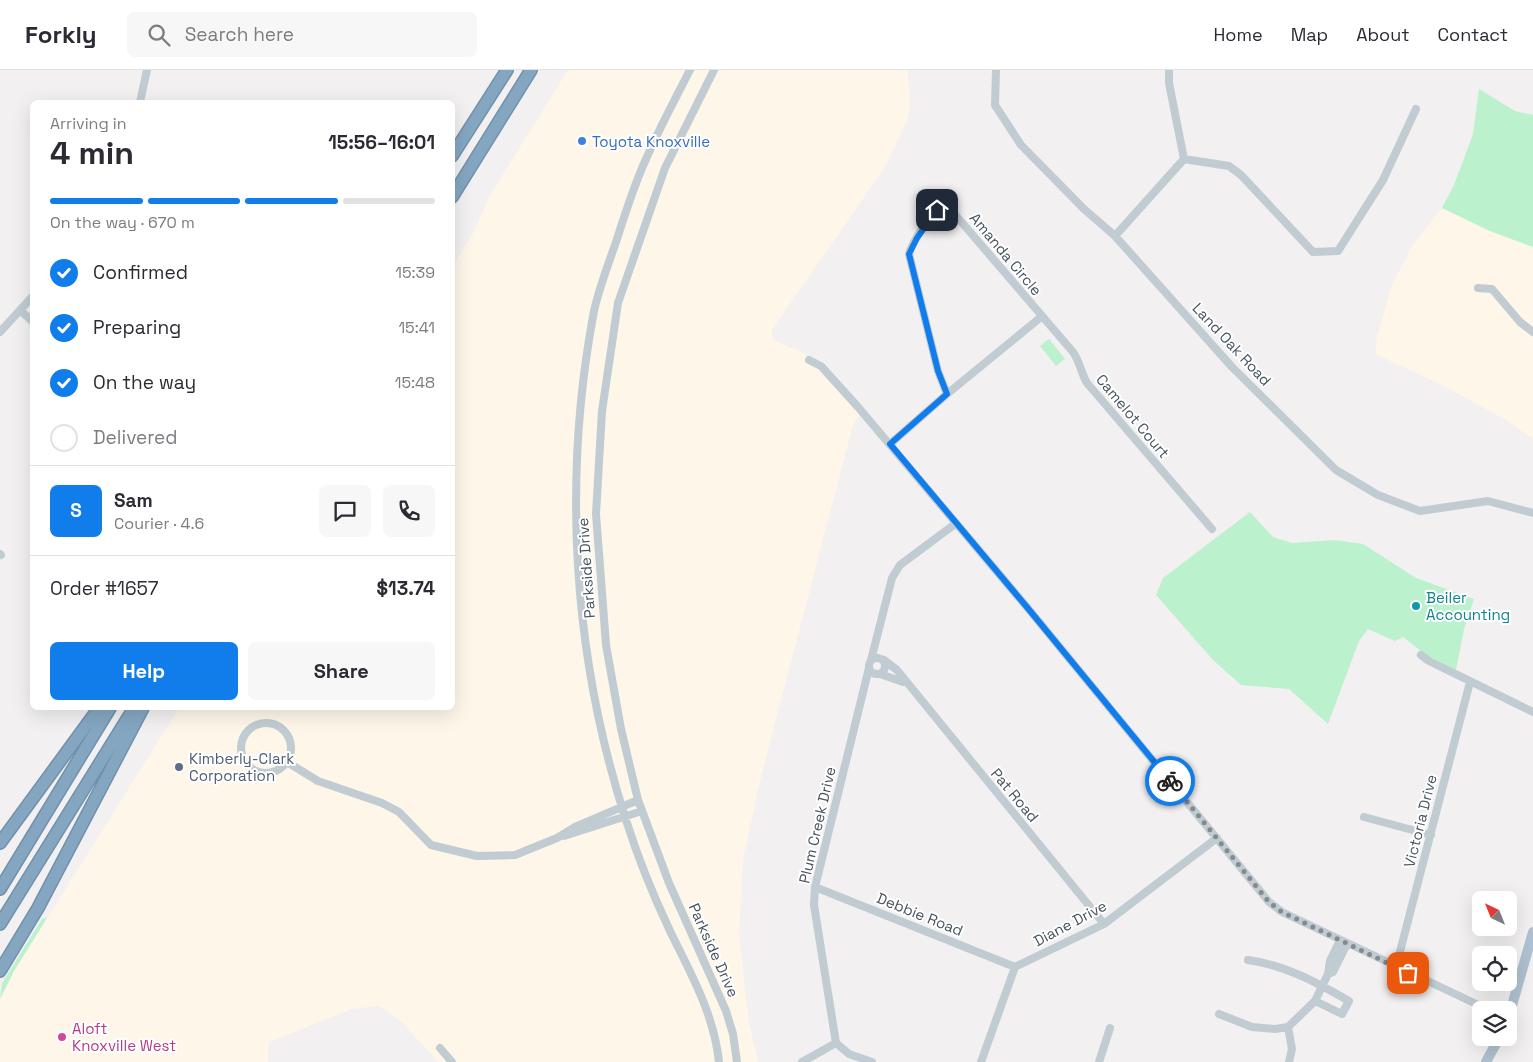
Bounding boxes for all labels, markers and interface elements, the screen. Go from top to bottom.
search box [127,12,477,57]
text: Forkly [25,19,97,50]
icon: search [145,21,173,49]
text: Search here [185,22,294,47]
text: Home [1214,23,1263,46]
text: Map [1291,23,1328,46]
text: About [1356,23,1410,46]
text: Contact [1438,23,1508,46]
text: Arriving in [50,113,127,134]
text: 15:56–16:01 [328,130,435,155]
place label: Toyota Knoxville [592,132,710,151]
text: 4 min [50,133,134,173]
marker: Toyota Knoxville [576,135,588,147]
pin [916,189,958,231]
icon: home [923,196,951,224]
street label: Amanda Circle [966,209,1046,299]
text: On the way · 670 m [50,212,195,233]
icon: check [50,259,78,287]
text: Confirmed [93,260,188,285]
text: 15:39 [395,262,435,283]
street label: Land Oak Road [1189,298,1275,390]
icon: check [50,314,78,342]
text: Preparing [93,315,181,340]
text: 15:41 [398,317,435,338]
icon: check [50,369,78,397]
text: On the way [93,370,196,395]
street label: Camelot Court [1092,370,1174,462]
text: 15:48 [395,372,435,393]
text: Delivered [93,425,178,450]
button: chat [319,485,371,537]
button: phone [383,485,435,537]
text: Sam [114,488,153,513]
text: S [70,498,82,523]
text: Courier · 4.6 [114,513,204,534]
street label: Parkside Drive [573,517,599,619]
text: Order #1657 [50,576,158,601]
text: $13.74 [377,576,435,601]
place label: Beiler Accounting [1426,588,1510,624]
marker: Beiler Accounting [1410,600,1422,612]
button: Help [50,642,238,700]
button: Share [248,642,435,700]
place label: Kimberly-Clark Corporation [189,749,294,785]
courier [1145,756,1195,806]
marker: Kimberly-Clark Corporation [173,761,185,773]
street label: Pat Road [987,764,1043,826]
street label: Plum Creek Drive [794,765,840,885]
icon: bike [1156,767,1184,795]
street label: Victoria Drive [1399,772,1441,870]
street label: Debbie Road [874,888,966,940]
north arrow [1472,891,1518,936]
map controls [1472,891,1517,1046]
street label: Diane Drive [1030,896,1110,950]
street label: Parkside Drive [685,900,743,1000]
button: locate [1472,946,1517,991]
pin [1387,952,1429,994]
icon: bag [1394,959,1422,987]
button: layers [1472,1001,1517,1046]
place label: Aloft Knoxville West [72,1019,176,1055]
marker: Aloft Knoxville West [56,1031,68,1043]

